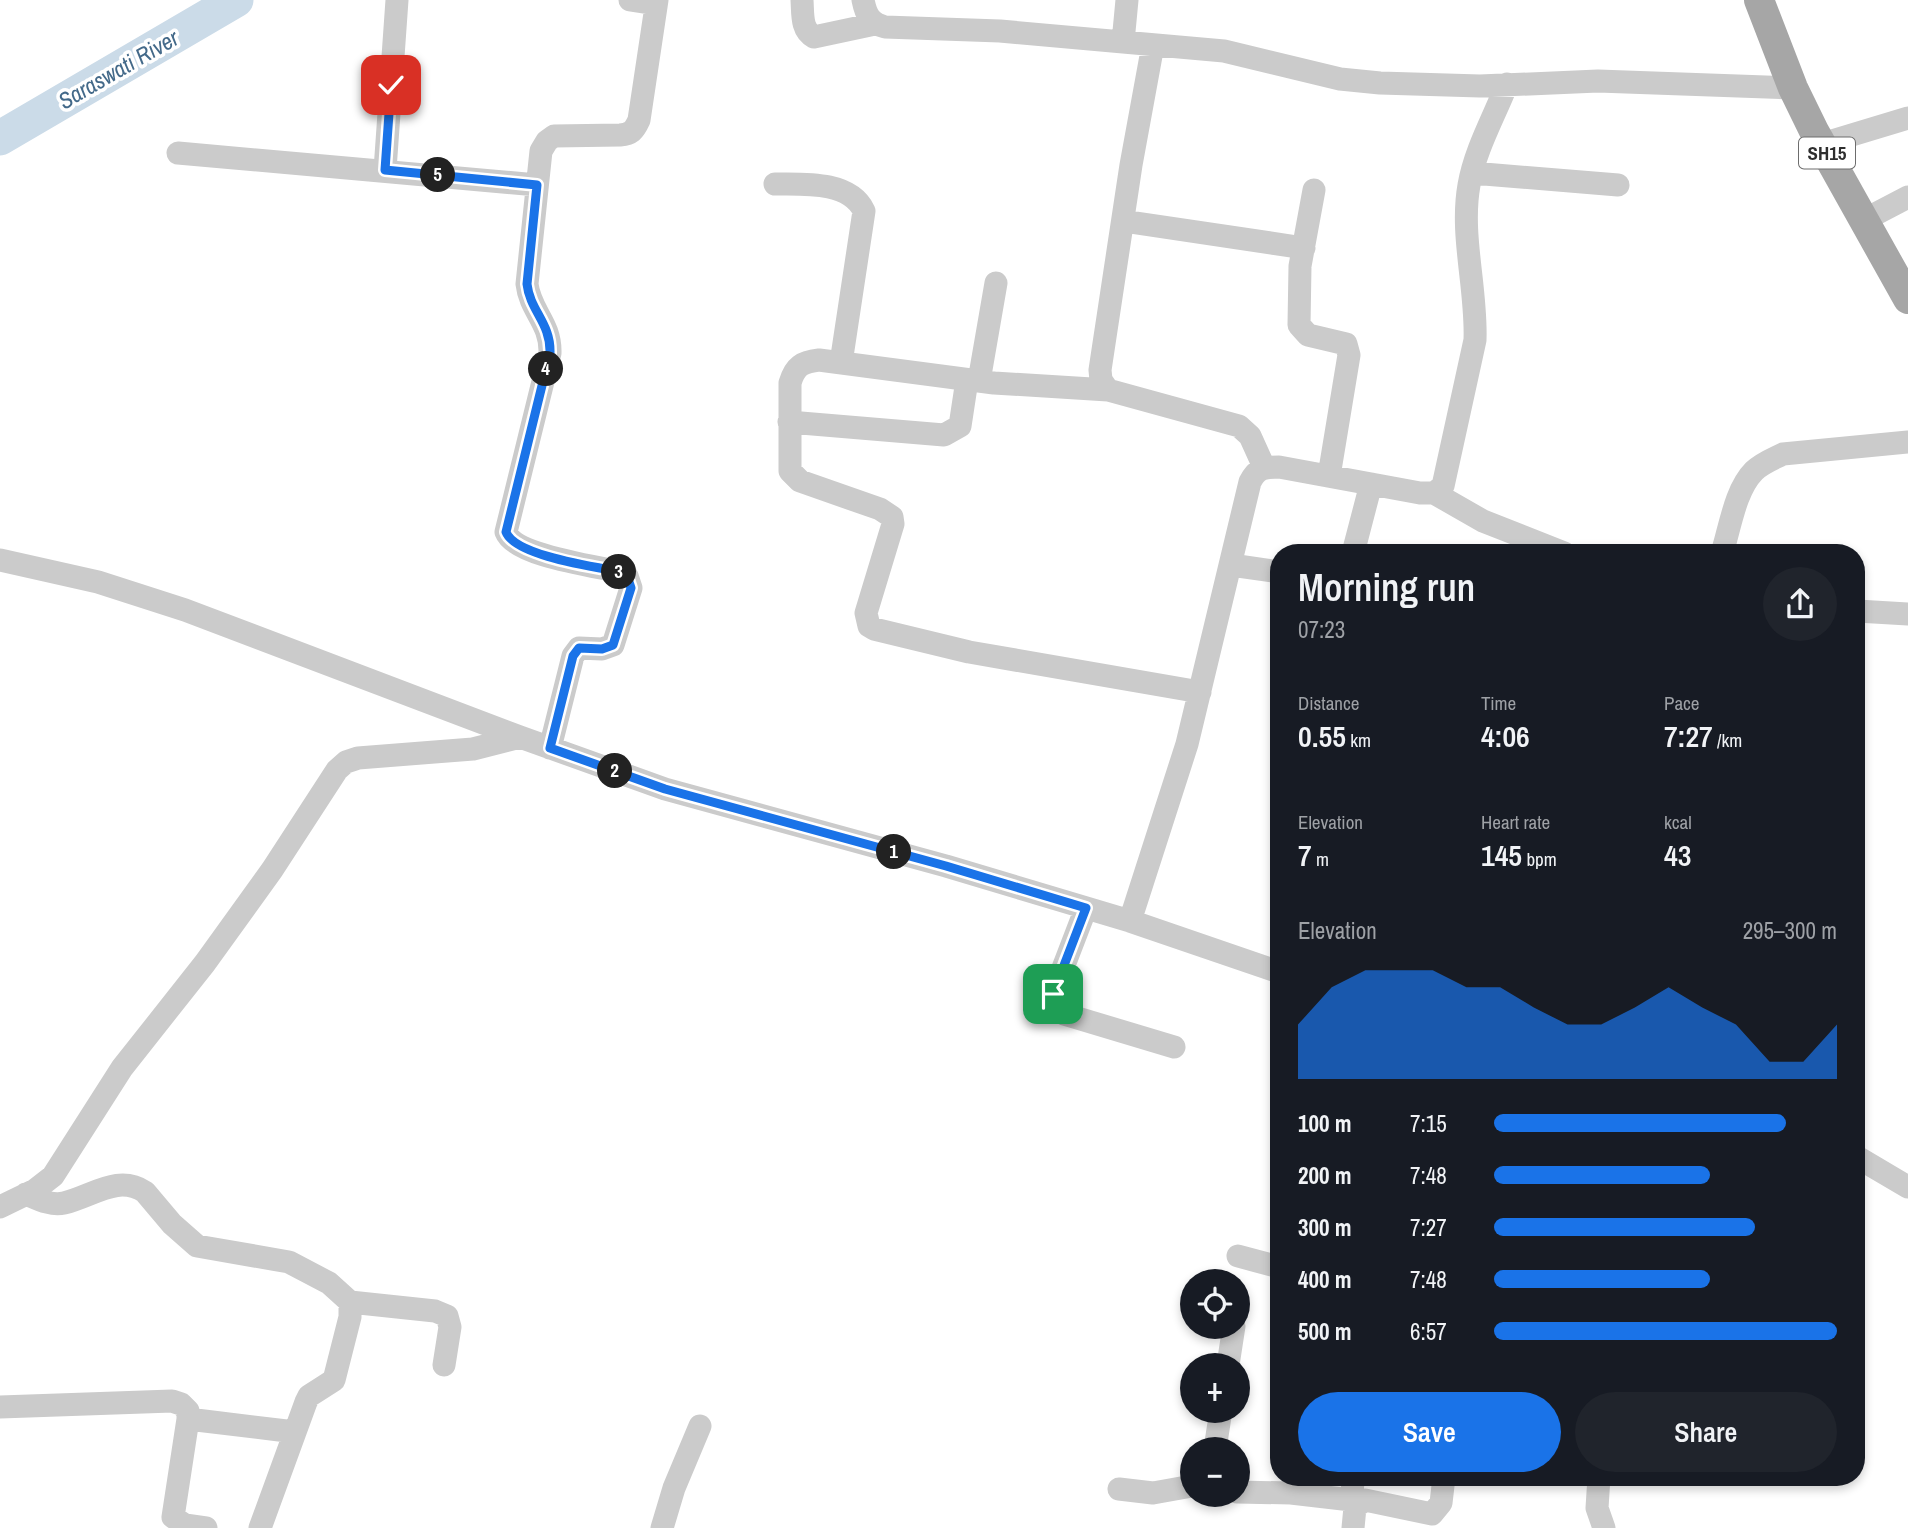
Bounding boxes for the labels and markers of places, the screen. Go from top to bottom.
pin [361,55,421,115]
pin: 5 [420,158,456,192]
pin: 4 [528,352,564,386]
pin: 3 [602,554,636,590]
pin: 2 [598,754,632,788]
pin: 1 [876,834,912,870]
pin [1023,964,1083,1024]

